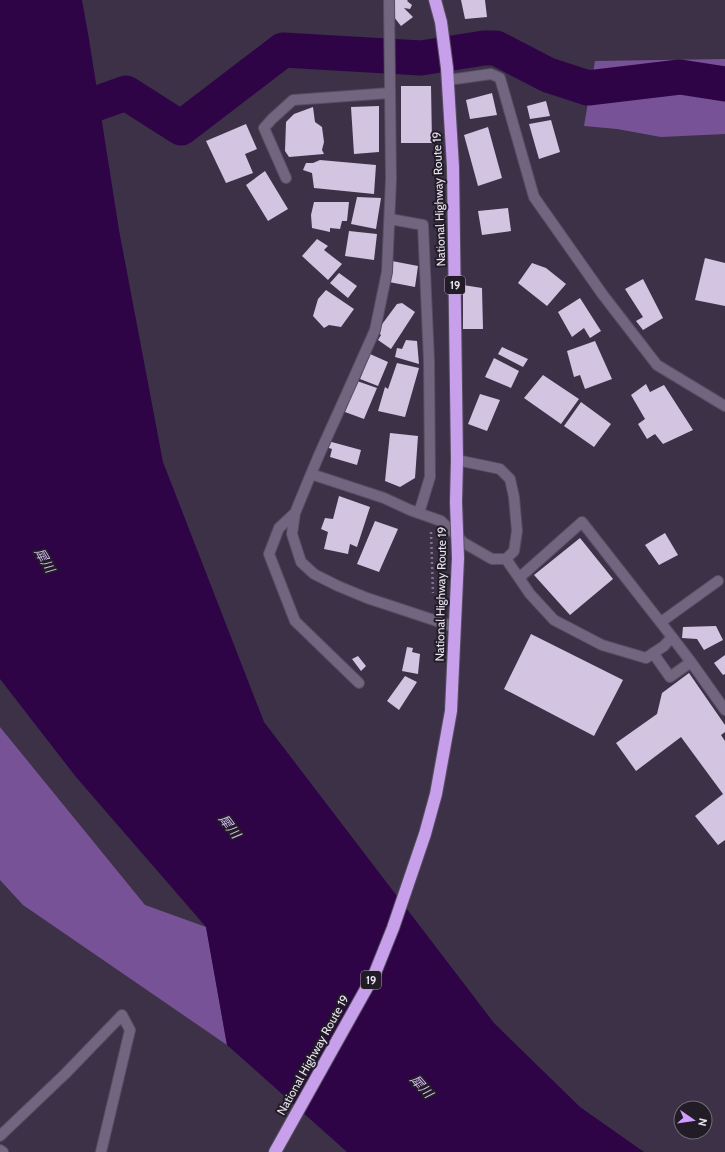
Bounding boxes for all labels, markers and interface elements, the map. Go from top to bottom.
street label: National Highway Route 19 [429,131,448,267]
road number: 19 [445,276,465,294]
street label: National Highway Route 19 [432,526,449,662]
water label: 犀川 [32,545,59,577]
water label: 犀川 [216,811,245,843]
road number: 19 [361,971,381,989]
street label: National Highway Route 19 [273,992,352,1117]
water label: 犀川 [407,1071,438,1102]
north arrow [673,1100,713,1140]
text: N [695,1117,710,1128]

